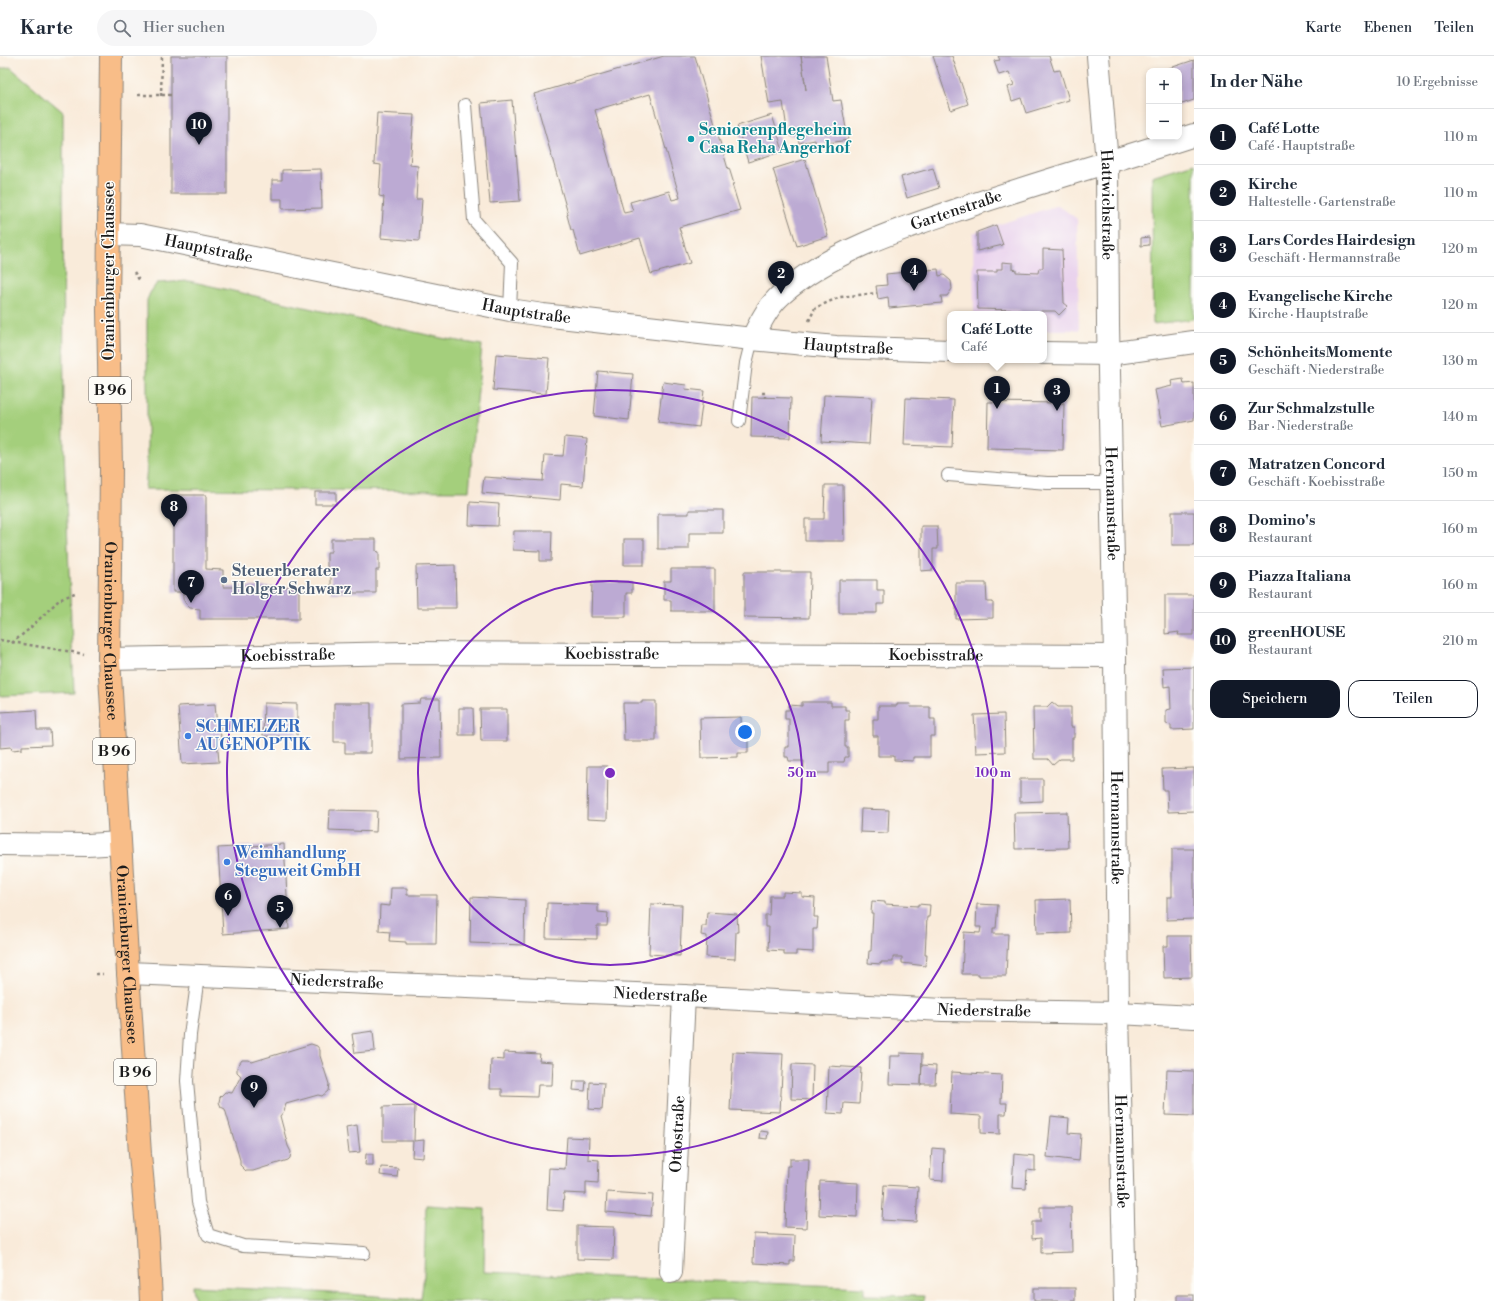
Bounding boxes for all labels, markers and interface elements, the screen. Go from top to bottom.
search box [97,10,377,46]
text: Karte [20,16,73,40]
icon: search [111,17,133,39]
text: Hier suchen [143,18,225,37]
text: Karte [1305,19,1342,37]
text: Ebenen [1364,19,1412,37]
text: Teilen [1434,19,1474,37]
map controls [1146,68,1182,140]
button: + [1146,68,1182,104]
text: In der Nähe [1210,71,1303,93]
text: 10 Ergebnisse [1396,74,1478,90]
button: − [1146,104,1182,140]
pin: 10 [186,112,212,145]
text: Café Lotte [1248,119,1320,138]
place label: Seniorenpflegeheim Casa Reha Angerhof [699,120,852,158]
text: 1 [1220,129,1226,145]
text: 110 m [1444,129,1478,145]
marker: Seniorenpflegeheim Casa Reha Angerhof [686,134,696,144]
text: Café · Hauptstraße [1248,138,1355,154]
street label: Hattwichstraße [1096,148,1118,260]
text: Kirche [1248,175,1297,194]
street label: Oranienburger Chaussee [99,181,119,361]
text: 2 [1219,185,1227,201]
text: 110 m [1444,185,1478,201]
street label: Gartenstraße [908,186,1005,235]
text: Haltestelle · Gartenstraße [1248,194,1396,210]
street label: Hauptstraße [163,230,255,268]
text: Lars Cordes Hairdesign [1248,231,1415,250]
text: 3 [1219,241,1227,257]
text: 120 m [1442,241,1478,257]
text: Geschäft · Hermannstraße [1248,250,1401,266]
pin: 4 [901,258,927,291]
pin: 2 [768,261,794,294]
text: Evangelische Kirche [1248,287,1393,306]
street label: Hauptstraße [480,295,572,328]
text: 4 [1219,297,1227,313]
text: 120 m [1442,297,1478,313]
text: Kirche · Hauptstraße [1248,306,1368,322]
popup [947,311,1047,363]
text: Café Lotte [961,320,1033,339]
street label: Hauptstraße [803,334,894,359]
text: Café [961,339,988,355]
text: SchönheitsMomente [1248,343,1392,362]
text: 5 [1219,353,1227,369]
text: 130 m [1443,353,1478,369]
text: Geschäft · Niederstraße [1248,362,1384,378]
pin: 1 [984,376,1010,409]
road number: B 96 [89,377,131,403]
pin: 3 [1044,378,1070,411]
text: Zur Schmalzstulle [1248,399,1375,418]
text: 6 [1219,409,1227,425]
text: 140 m [1442,409,1478,425]
text: Bar · Niederstraße [1248,418,1353,434]
street label: Hermannstraße [1101,446,1123,561]
text: Matratzen Concord [1248,455,1385,474]
text: 7 [1219,465,1227,481]
text: 150 m [1443,465,1478,481]
text: Geschäft · Koebisstraße [1248,474,1385,490]
pin: 8 [161,494,187,527]
text: Domino's [1248,511,1315,530]
text: 8 [1219,521,1227,537]
text: 160 m [1442,521,1478,537]
text: Restaurant [1248,530,1313,546]
street label: Oranienburger Chaussee [99,541,123,721]
place label: Steuerberater Holger Schwarz [232,561,351,599]
text: Piazza Italiana [1248,567,1351,586]
pin: 7 [178,570,204,603]
marker: Steuerberater Holger Schwarz [219,575,229,585]
text: 9 [1219,577,1227,593]
text: 160 m [1442,577,1478,593]
text: Restaurant [1248,586,1313,602]
text: greenHOUSE [1248,623,1345,642]
text: 10 [1215,633,1231,649]
text: 210 m [1443,633,1478,649]
text: Restaurant [1248,642,1313,658]
street label: Koebisstraße [240,644,336,666]
street label: Koebisstraße [564,644,659,664]
street label: Koebisstraße [888,645,983,665]
button: Speichern [1210,680,1340,718]
button: Teilen [1348,680,1478,718]
place label: SCHMELZER AUGENOPTIK [195,717,312,755]
your location [735,722,755,742]
marker: SCHMELZER AUGENOPTIK [183,731,193,741]
road number: B 96 [93,738,135,764]
centre of rings [603,766,617,780]
text: 50 m [787,766,817,781]
text: 100 m [975,766,1011,781]
street label: Hermannstraße [1106,770,1127,885]
place label: Weinhandlung Steguweit GmbH [234,843,361,881]
marker: Weinhandlung Steguweit GmbH [222,857,232,867]
street label: Oranienburger Chaussee [111,864,143,1045]
pin: 6 [215,883,241,916]
pin: 5 [267,895,293,928]
street label: Niederstraße [289,970,384,994]
street label: Niederstraße [613,983,708,1007]
street label: Niederstraße [936,1000,1031,1022]
road number: B 96 [114,1059,156,1085]
pin: 9 [241,1075,267,1108]
street label: Hermannstraße [1110,1094,1133,1209]
street label: Ottostraße [666,1095,689,1173]

